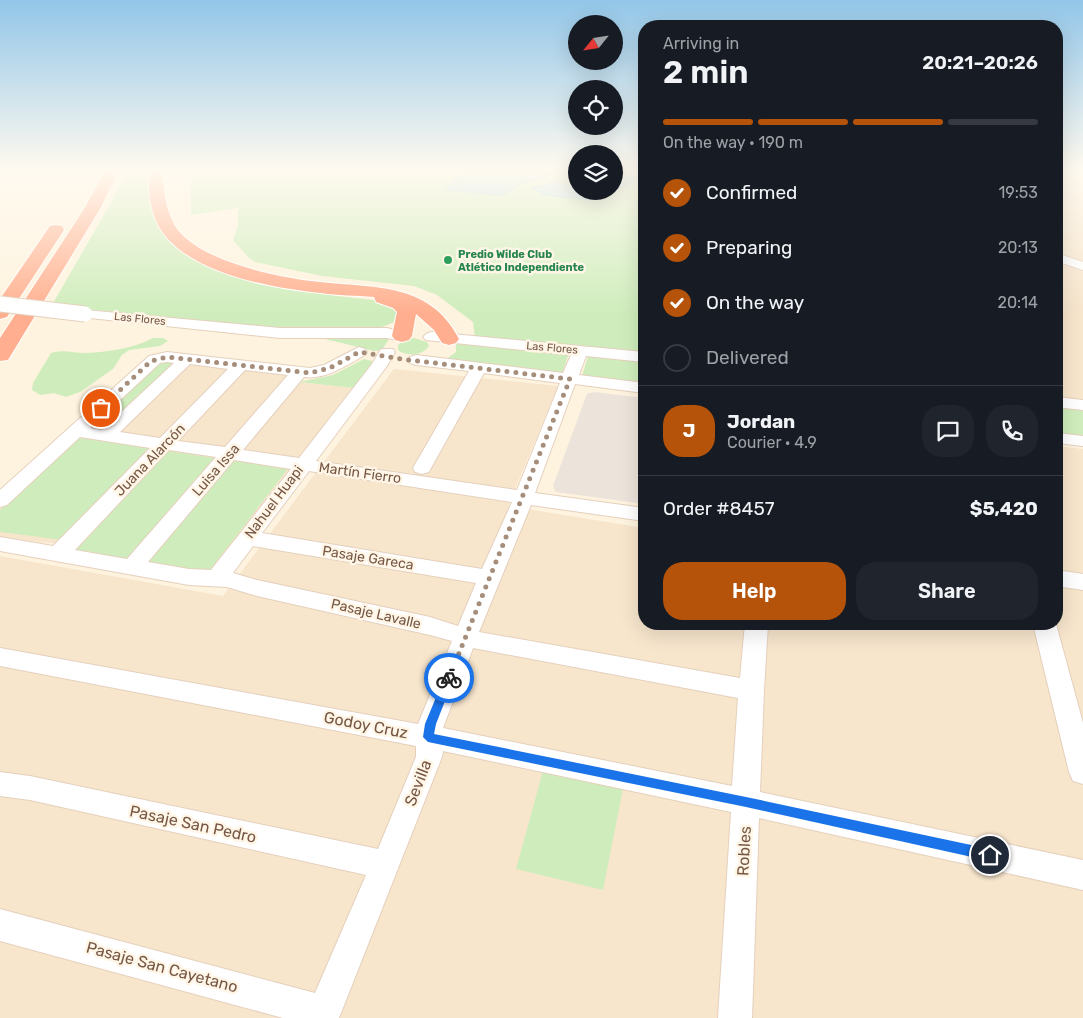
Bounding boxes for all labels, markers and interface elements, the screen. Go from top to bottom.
north arrow [568,15,622,70]
map controls [568,15,623,200]
text: Arriving in [663,34,739,53]
text: 20:21–20:26 [922,51,1038,74]
text: 2 min [663,53,748,91]
button: locate [568,80,623,135]
text: On the way · 190 m [663,133,803,152]
button: layers [568,145,623,200]
icon: check [663,179,691,207]
text: Confirmed [706,181,797,204]
text: 19:53 [998,183,1038,202]
icon: check [663,234,691,262]
text: Preparing [706,236,792,259]
text: 20:13 [998,238,1038,257]
place label: Predio Wilde Club Atlético Independiente [458,248,585,274]
marker: Predio Wilde Club Atlético Independiente [442,254,454,266]
icon: check [663,289,691,317]
text: On the way [706,291,804,314]
text: 20:14 [998,293,1038,312]
street label: Las Flores [114,310,167,328]
street label: Las Flores [526,339,579,357]
text: Delivered [706,346,789,369]
pin [80,387,122,429]
icon: bag [87,394,115,422]
button: chat [922,405,974,457]
button: phone [986,405,1038,457]
text: Jordan [727,410,795,433]
text: J [683,419,695,442]
street label: Juana Alarcón [111,420,189,500]
text: Courier · 4.9 [727,433,817,452]
street label: Luisa Issa [189,440,243,500]
street label: Martín Fierro [318,459,402,487]
street label: Nahuel Huapi [241,462,307,542]
text: Order #8457 [663,497,774,520]
text: $5,420 [970,497,1038,520]
street label: Pasaje Gareca [321,542,415,574]
button: Help [663,562,846,620]
button: Share [856,562,1038,620]
street label: Pasaje Lavalle [329,595,423,633]
courier [424,653,474,703]
icon: bike [435,664,463,692]
street label: Godoy Cruz [322,708,410,742]
street label: Sevilla [401,757,435,809]
street label: Pasaje San Pedro [128,801,258,847]
street label: Robles [733,825,755,877]
pin [969,834,1011,876]
icon: home [976,841,1004,869]
street label: Pasaje San Cayetano [84,938,240,996]

